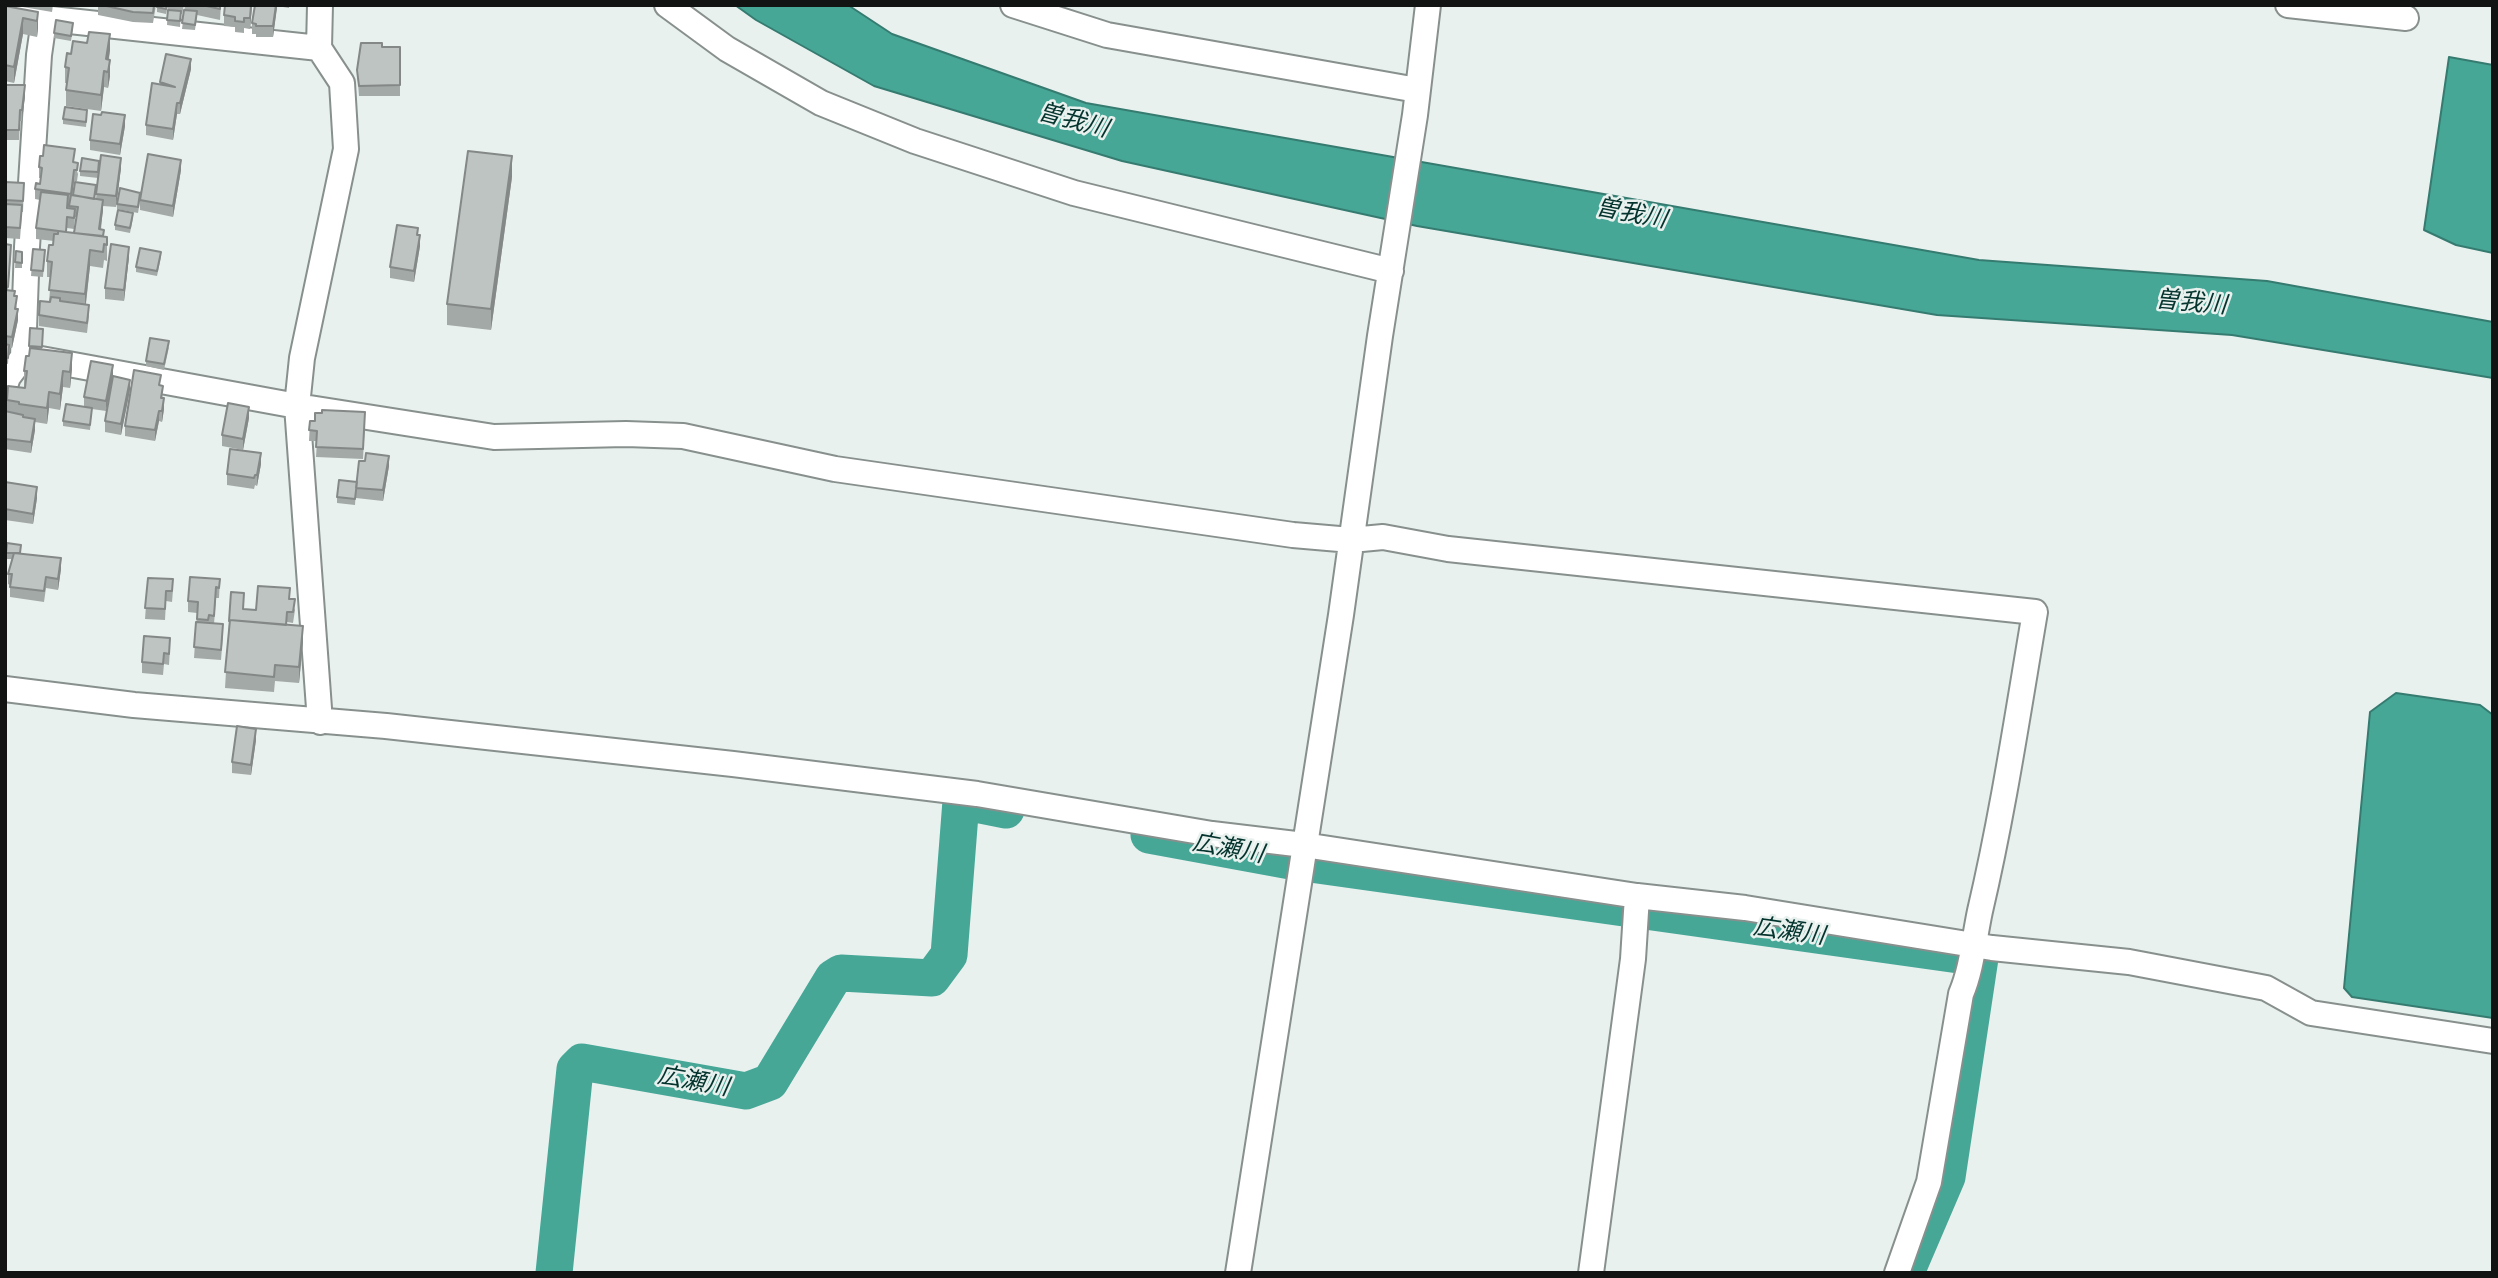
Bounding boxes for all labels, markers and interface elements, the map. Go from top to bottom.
water label: 曽我川 [1034,98,1112,144]
water label: 曽我川 [1593,193,1669,235]
water label: 曽我川 [2154,286,2228,320]
water label: 広瀬川 [1190,829,1266,869]
water label: 広瀬川 [1751,913,1827,951]
water label: 広瀬川 [655,1062,731,1102]

